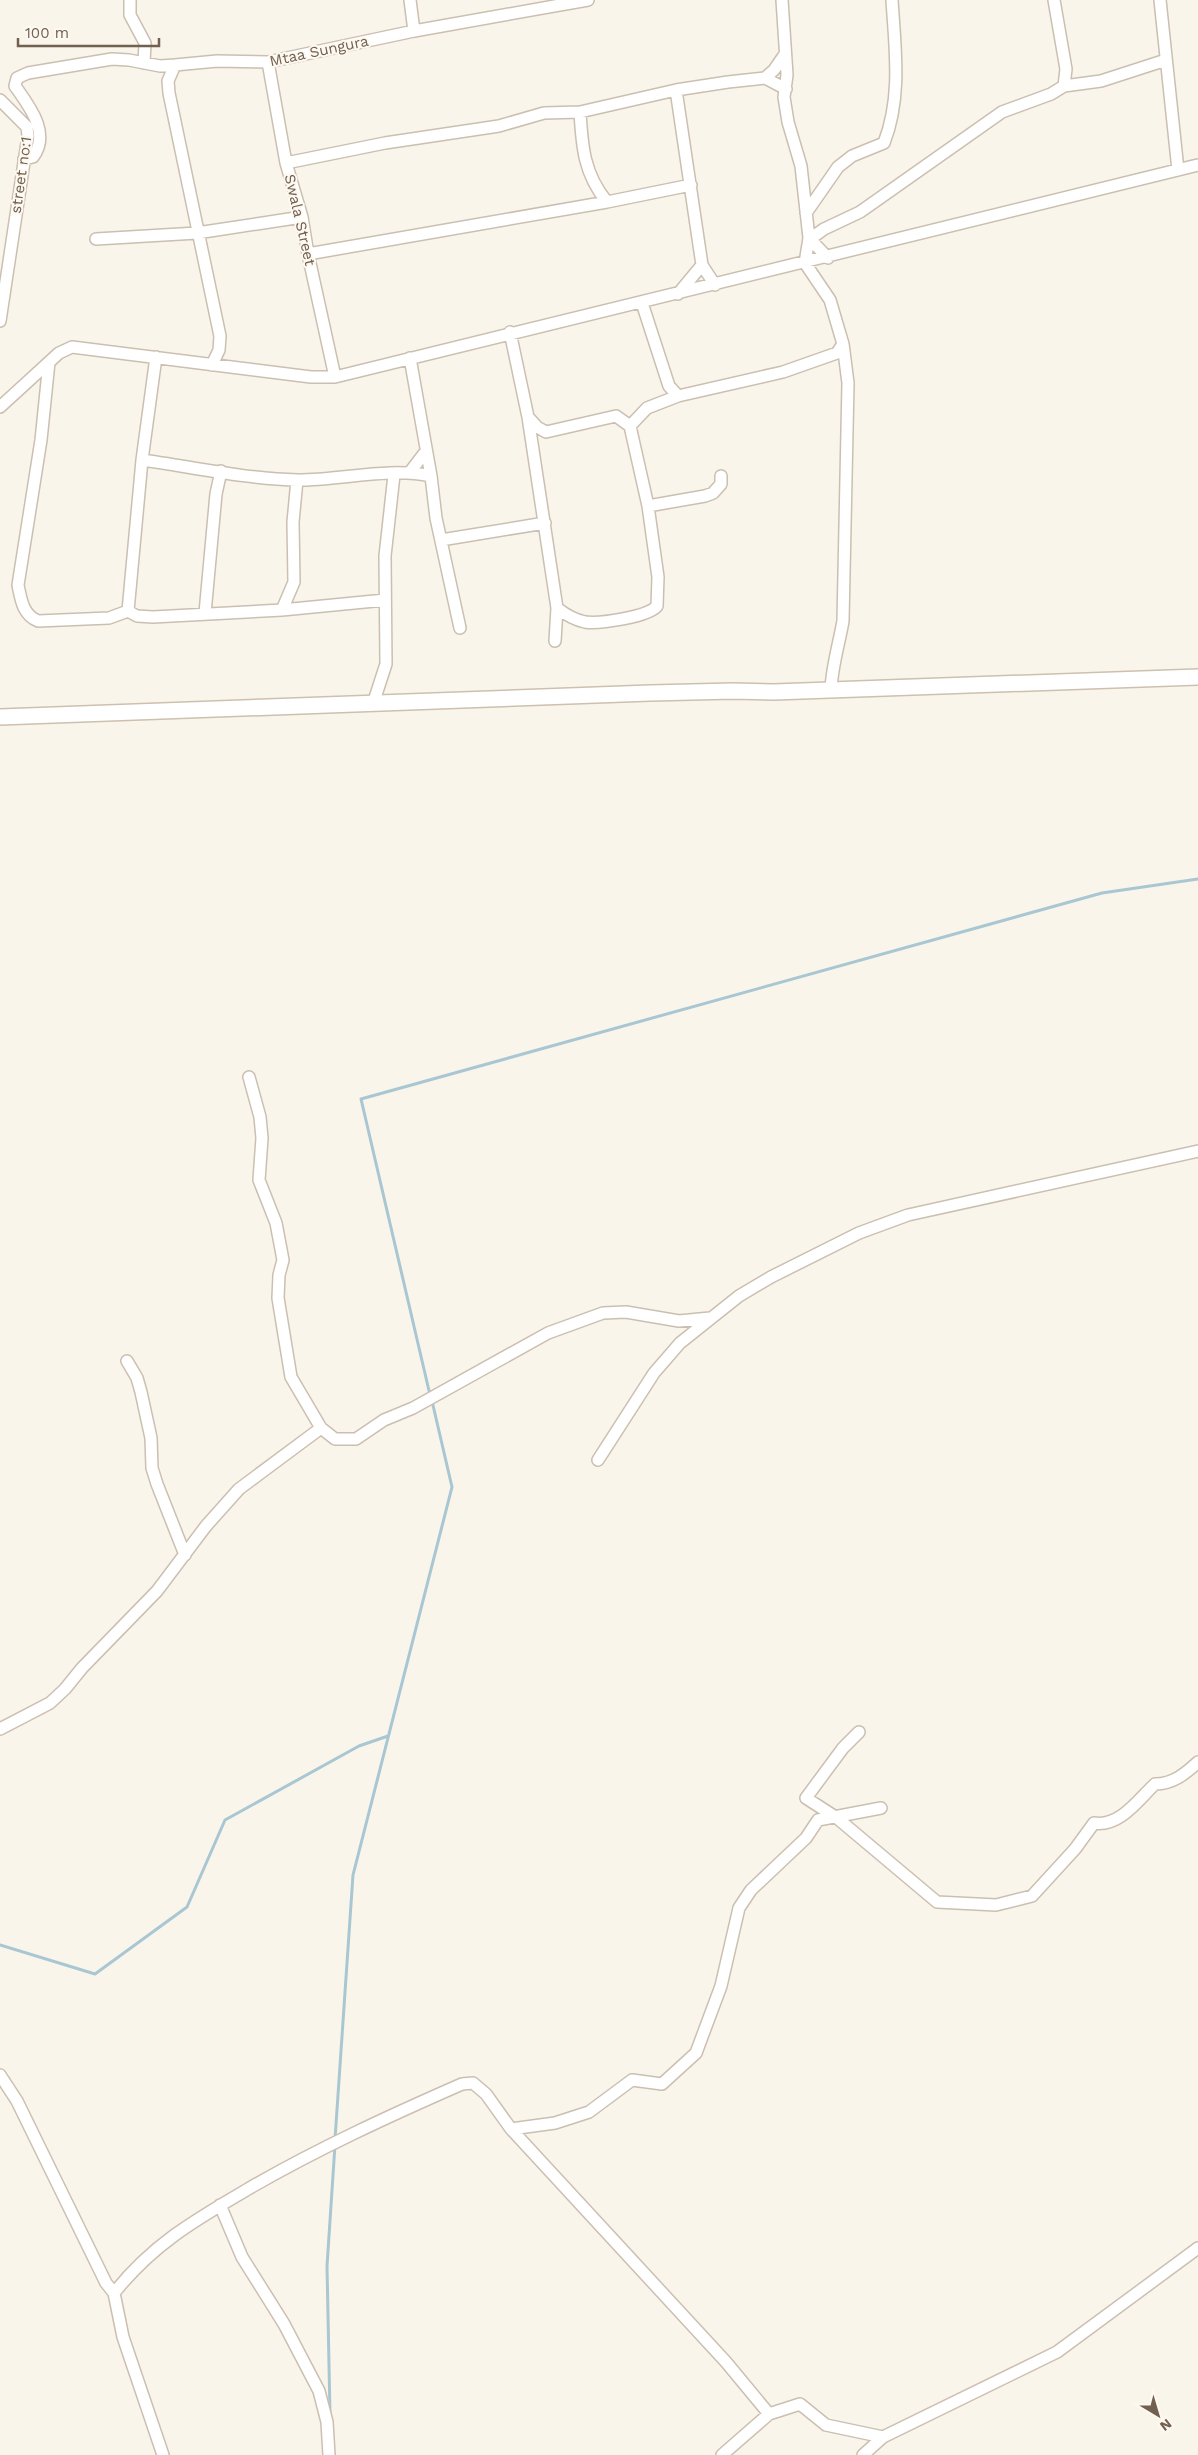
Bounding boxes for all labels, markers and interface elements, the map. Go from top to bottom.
scale bar [18,15,159,47]
text: 100 m [25,24,69,42]
street label: Mtaa Sungura [268,32,371,70]
street label: street no:1 [7,136,35,214]
street label: Swala Street [281,172,319,268]
north arrow [1133,2390,1183,2440]
text: N [1157,2416,1175,2435]

